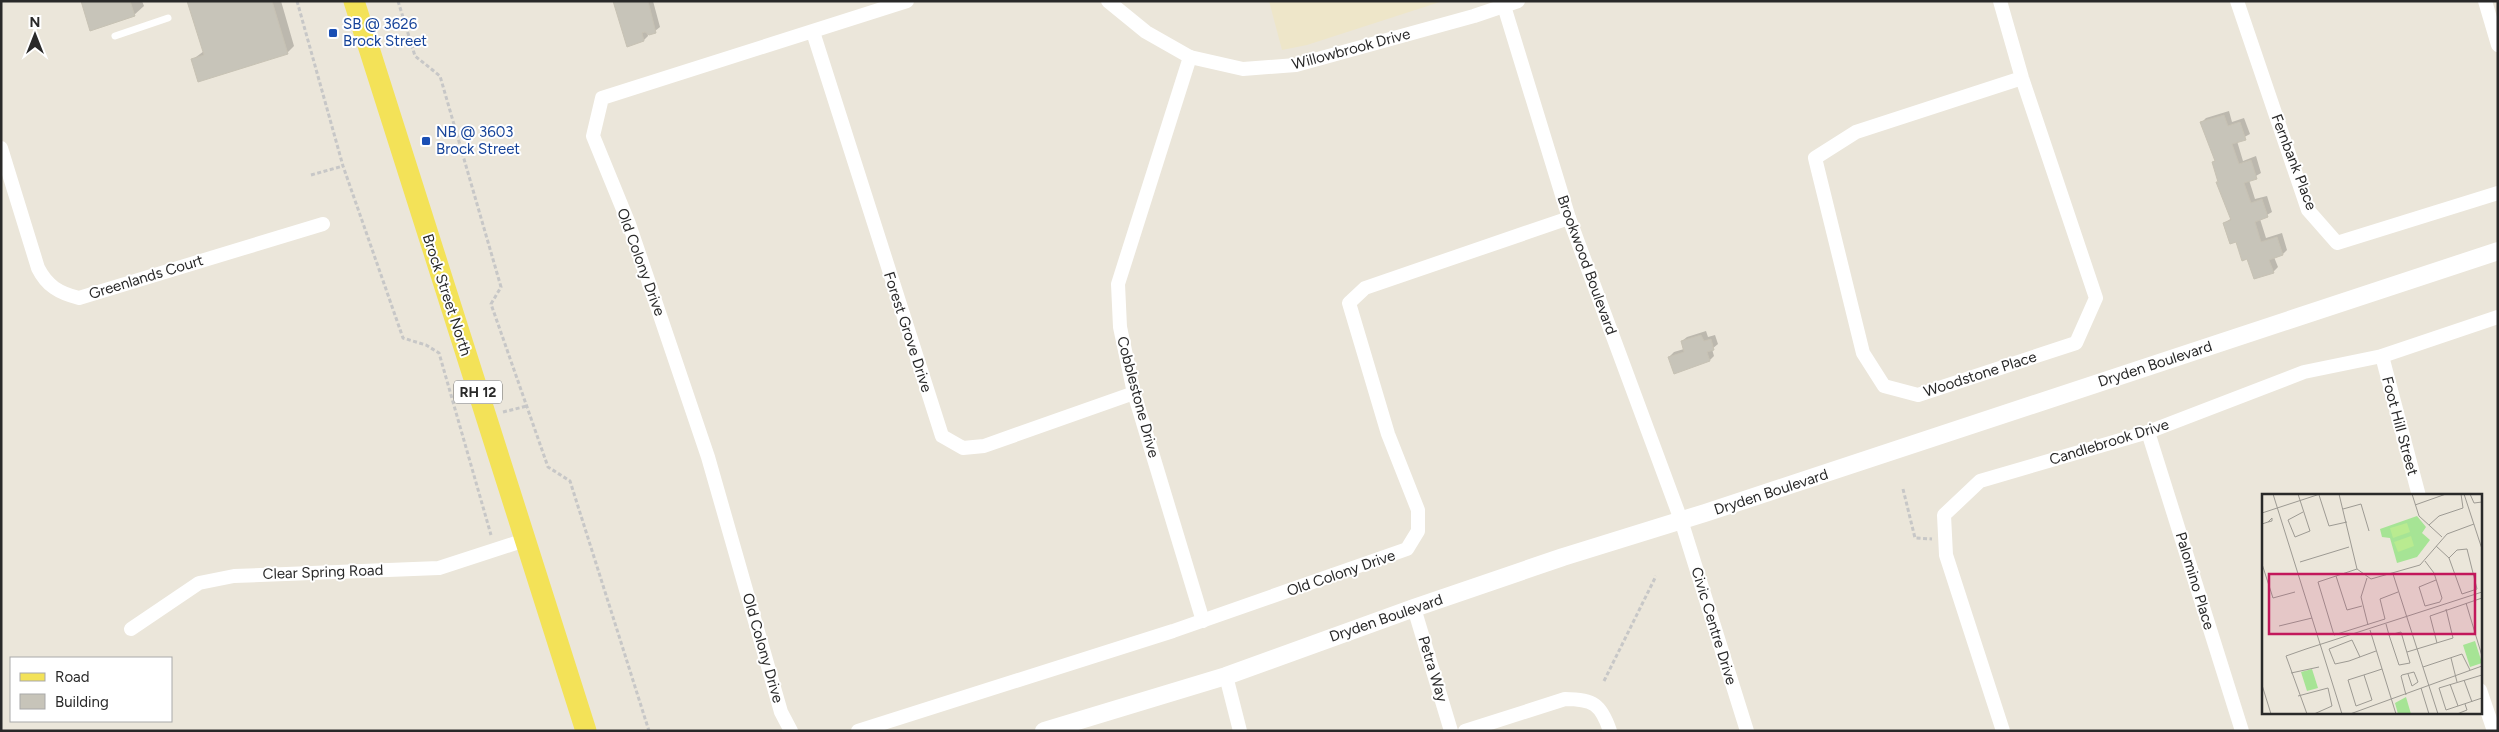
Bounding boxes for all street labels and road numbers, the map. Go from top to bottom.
street label: Willowbrook Drive [1290,25,1412,73]
street label: Fernbank Place [2267,111,2321,213]
street label: Brookwood Boulevard [1553,193,1621,337]
street label: Old Colony Drive [613,206,669,318]
street label: Brock Street North [419,232,475,358]
street label: Greenlands Court [87,251,206,303]
street label: Forest Grove Drive [880,270,936,394]
street label: Cobblestone Drive [1113,334,1163,460]
street label: Dryden Boulevard [2096,337,2214,391]
street label: Woodstone Place [1921,347,2039,401]
street label: Foot Hill Street [2378,374,2422,478]
road number: RH 12 [454,381,502,404]
street label: Candlebrook Drive [2047,415,2171,469]
street label: Dryden Boulevard [1712,465,1830,519]
street label: Palomino Place [2172,530,2218,632]
street label: Old Colony Drive [1284,546,1398,600]
street label: Clear Spring Road [262,561,384,583]
street label: Civic Centre Drive [1688,565,1740,687]
street label: Dryden Boulevard [1327,590,1445,646]
street label: Old Colony Drive [739,591,787,705]
street label: Petra Way [1414,634,1452,704]

